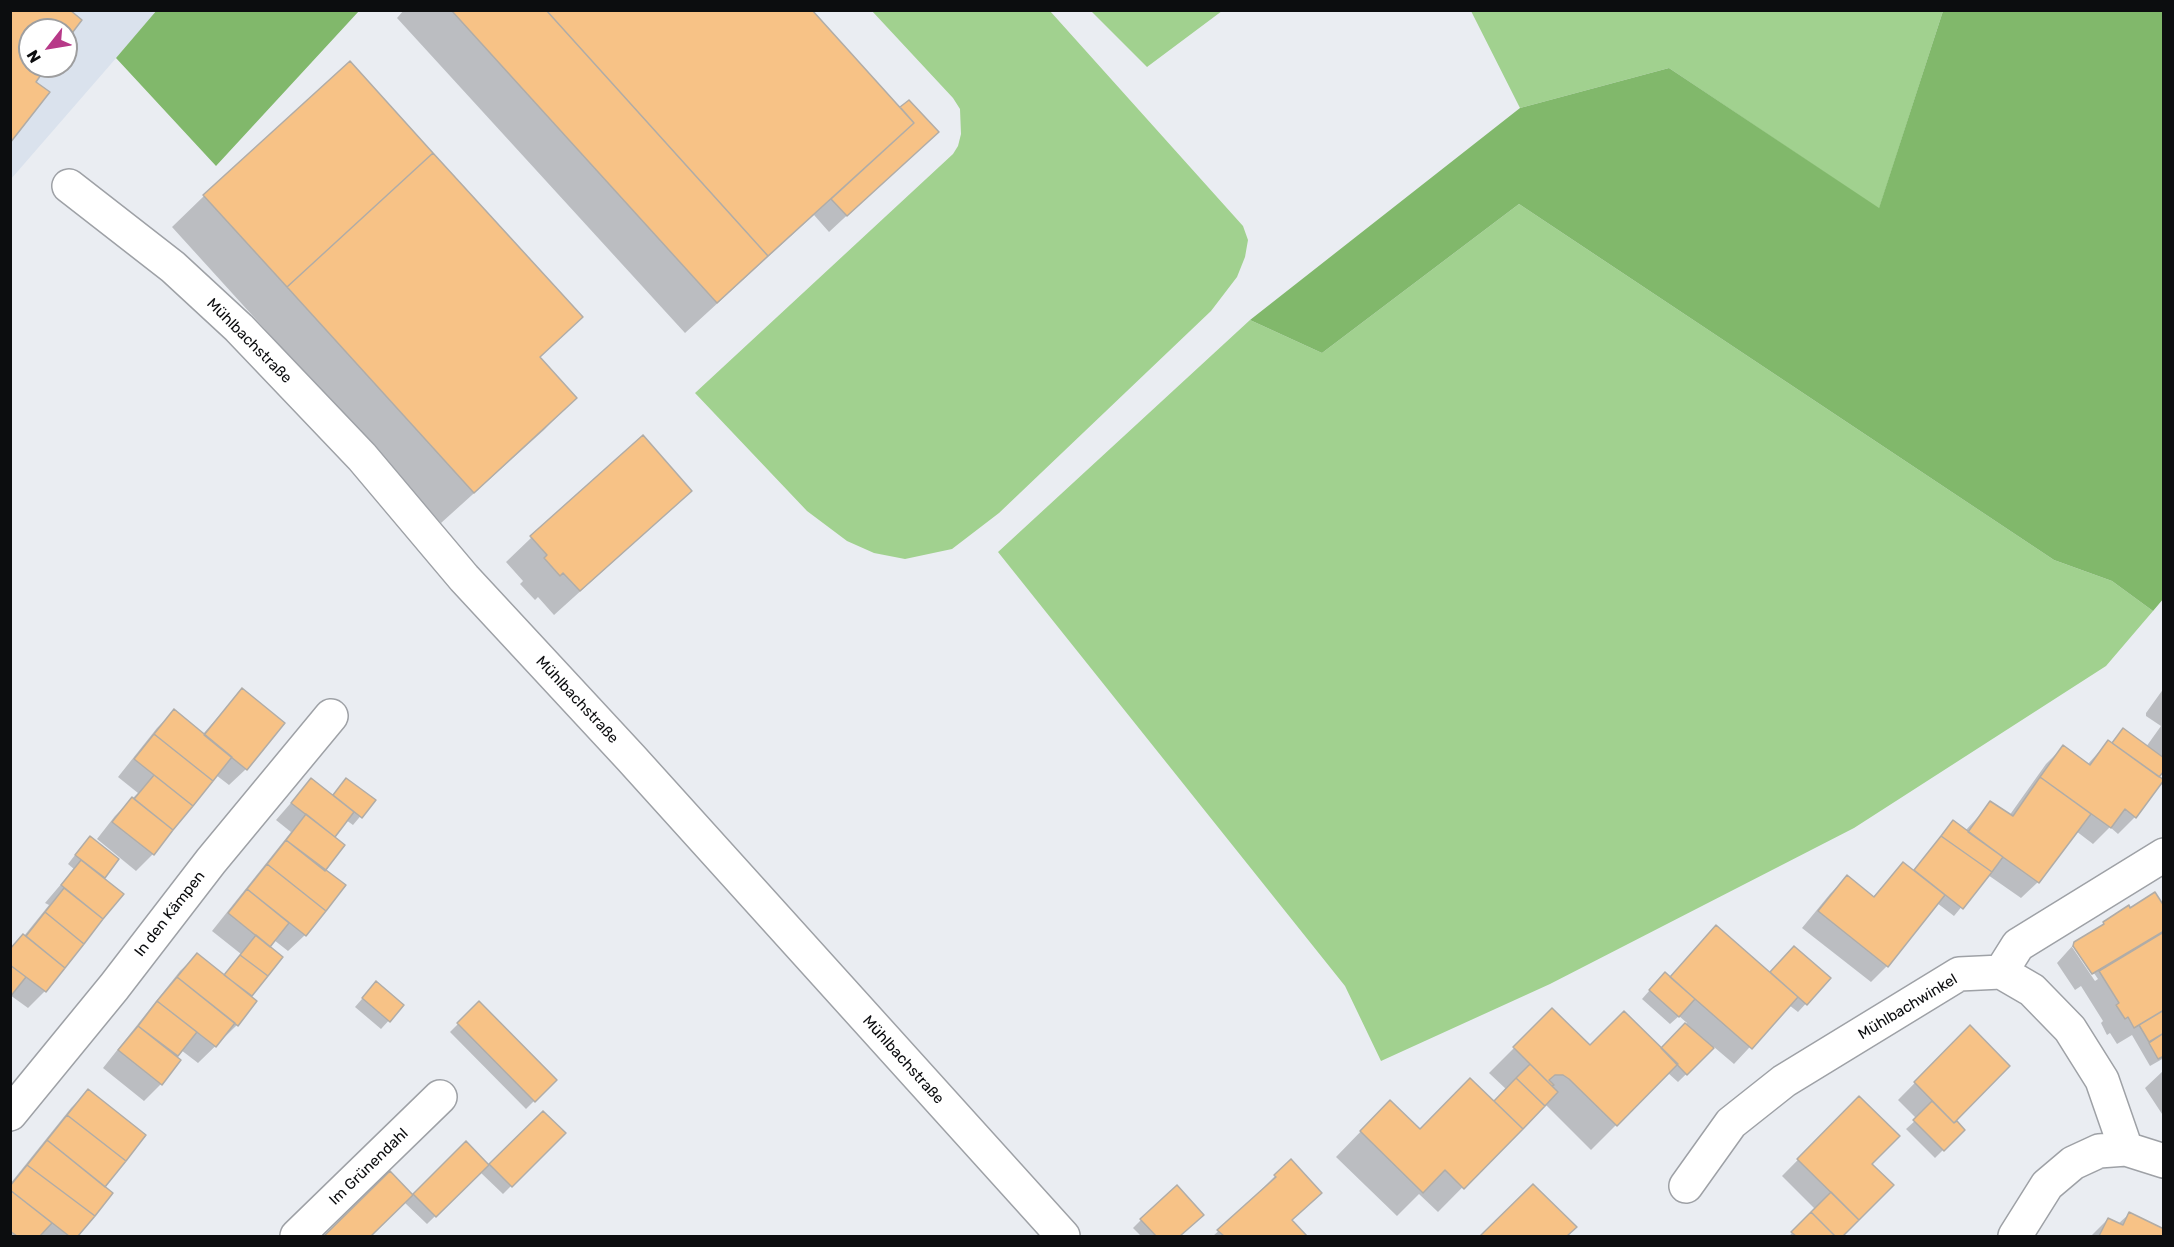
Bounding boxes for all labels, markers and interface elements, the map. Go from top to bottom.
north arrow [18,18,78,78]
text: N [23,47,45,66]
street label: Mühlbachstraße [203,295,295,387]
street label: Mühlbachstraße [532,653,622,747]
street label: In den Kämpen [131,868,209,960]
street label: Mühlbachwinkel [1855,970,1961,1044]
street label: Mühlbachstraße [859,1012,947,1108]
street label: Im Grünendahl [326,1125,412,1209]

